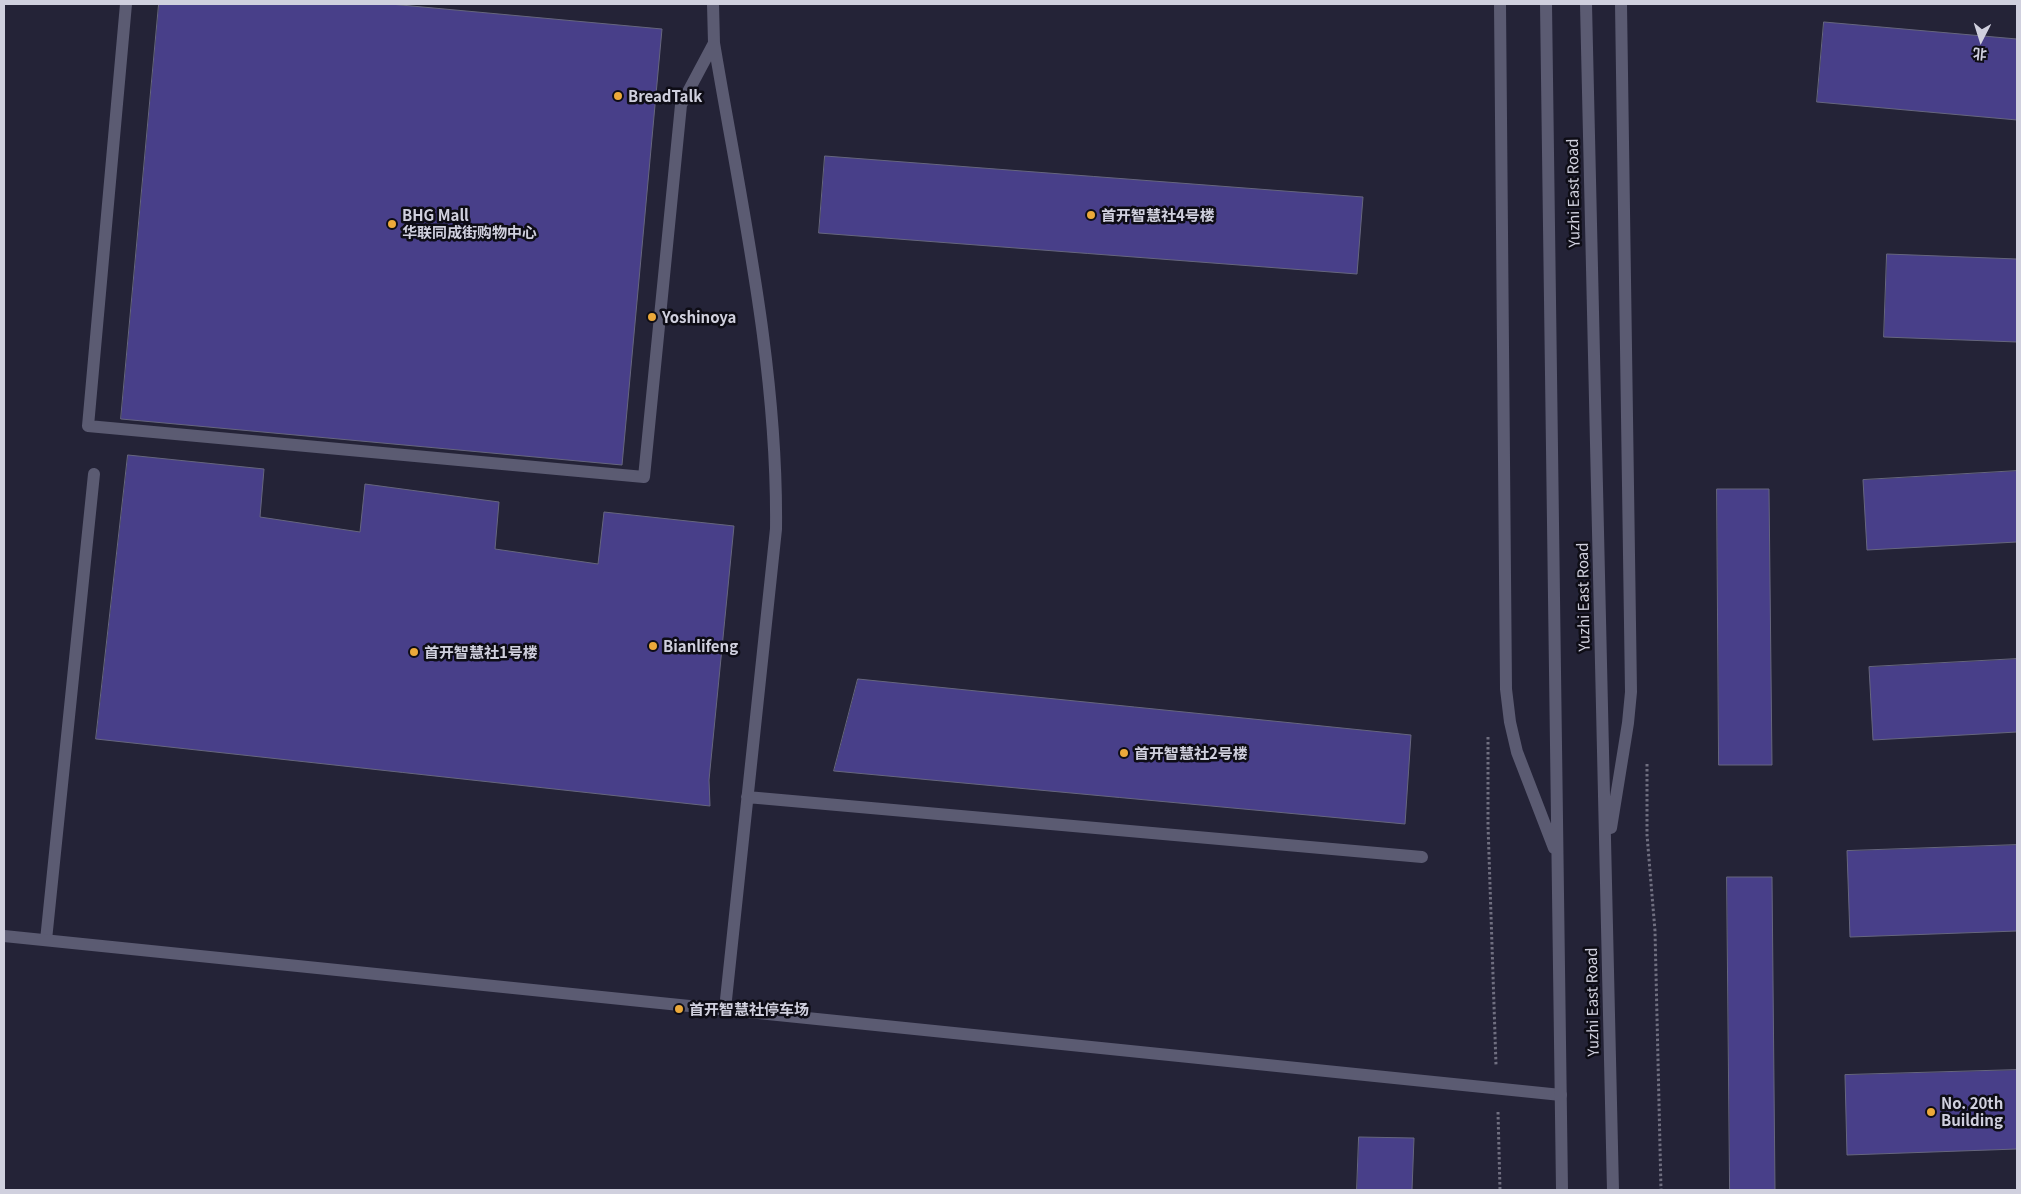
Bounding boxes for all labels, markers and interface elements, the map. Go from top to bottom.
north arrow [1956,15,2006,65]
text: 北 [1972,44,1988,66]
place label: BreadTalk [628,87,702,105]
marker: BreadTalk [612,90,624,102]
street label: Yuzhi East Road [1563,138,1583,248]
place label: BHG Mall 华联同成街购物中心 [402,206,537,241]
place label: 首开智慧社4号楼 [1101,206,1215,224]
marker: 首开智慧社4号楼 [1085,209,1097,221]
marker: BHG Mall 华联同成街购物中心 [386,218,398,230]
place label: Yoshinoya [662,308,736,326]
marker: Yoshinoya [646,311,658,323]
street label: Yuzhi East Road [1573,542,1593,652]
place label: Bianlifeng [663,637,738,655]
marker: Bianlifeng [647,640,659,652]
place label: 首开智慧社1号楼 [424,643,538,661]
marker: 首开智慧社1号楼 [408,646,420,658]
place label: 首开智慧社2号楼 [1134,744,1248,762]
marker: 首开智慧社2号楼 [1118,747,1130,759]
street label: Yuzhi East Road [1582,947,1602,1057]
place label: 首开智慧社停车场 [689,1000,809,1018]
marker: 首开智慧社停车场 [673,1003,685,1015]
place label: No. 20th Building [1941,1094,2003,1129]
marker: No. 20th Building [1925,1106,1937,1118]

